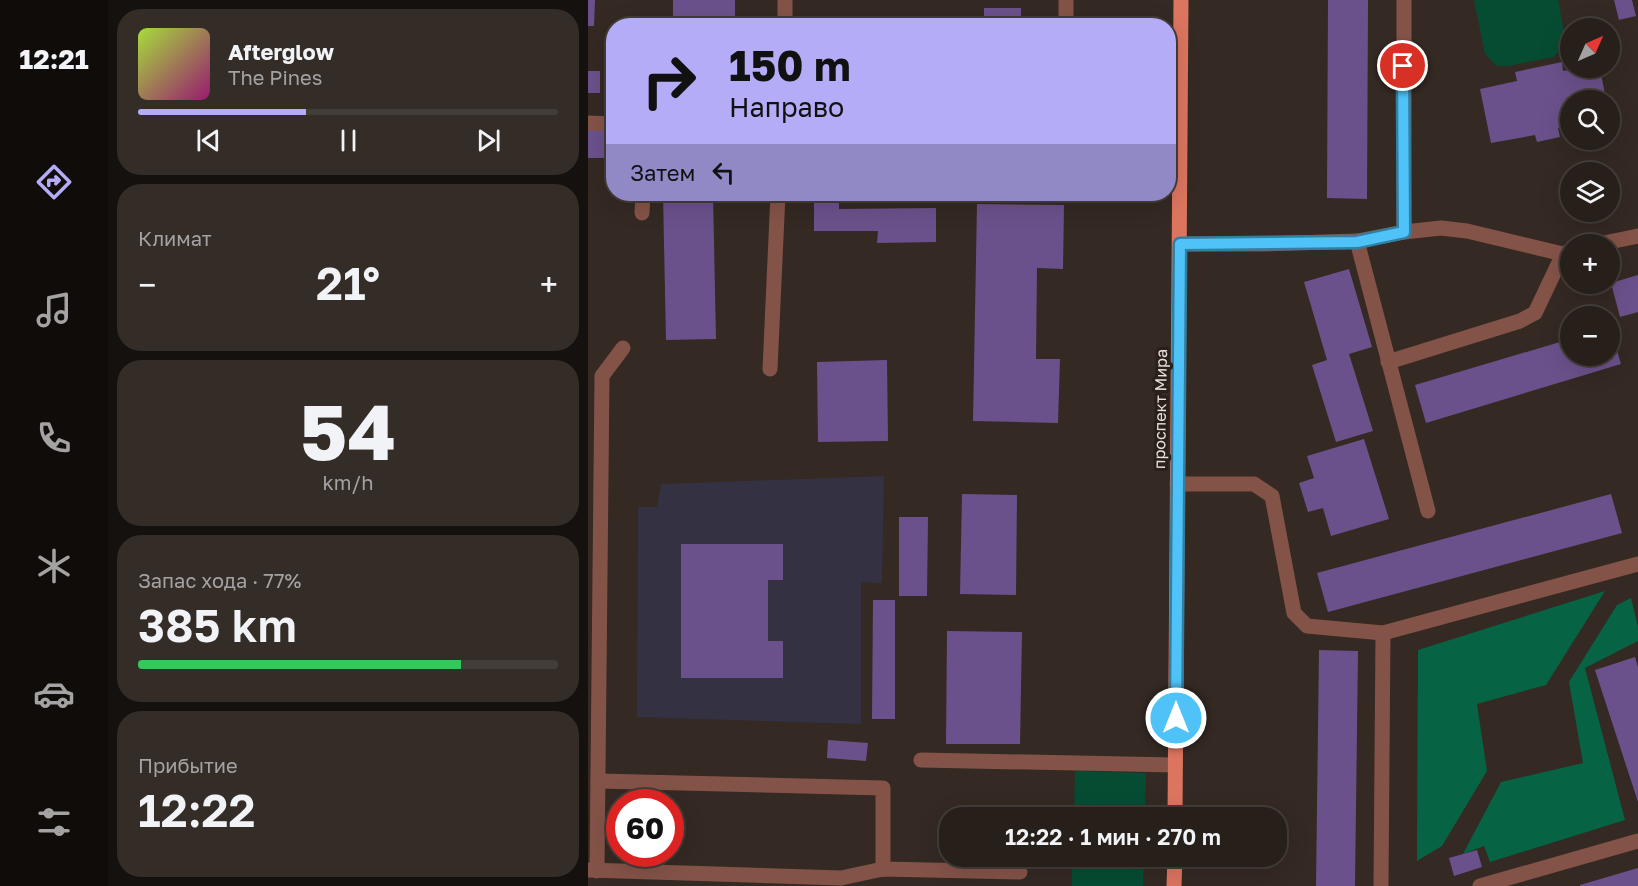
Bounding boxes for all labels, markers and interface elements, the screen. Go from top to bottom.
north arrow [1560,18,1620,78]
map controls [1560,18,1620,366]
text: Afterglow [228,38,334,65]
text: 150 m [729,40,851,90]
pin [1377,40,1428,91]
icon: right [630,42,708,120]
text: 12:21 [19,43,89,75]
icon: arrive [1386,49,1419,82]
text: The Pines [228,65,322,89]
button: search [1560,90,1620,150]
text: Направо [729,91,844,123]
icon: previous [192,124,225,157]
icon: pause [332,124,365,157]
icon: next [472,124,505,157]
icon: left [707,156,740,189]
text: Затем [630,159,695,186]
icon: directions [33,161,75,203]
button: layers [1560,162,1620,222]
text: Климат [138,226,212,250]
button: + [1560,234,1620,294]
text: 21° [316,256,380,310]
text: − [138,265,156,304]
text: + [540,265,558,304]
icon: music [33,289,75,331]
button: − [1560,306,1620,366]
street label: проспект Мира [1149,349,1171,469]
text: 54 [300,384,396,477]
icon: phone [33,417,75,459]
text: km/h [323,470,373,494]
icon: climate [33,545,75,587]
text: Запас хода · 77% [138,568,301,592]
text: 385 km [138,598,297,652]
icon: car [33,673,75,715]
position arrow [1144,686,1208,750]
text: Прибытие [138,753,238,777]
text: 12:22 [138,783,256,837]
speed limit sign: 60 [606,789,684,867]
icon: filters [33,801,75,843]
text: 12:22 · 1 мин · 270 m [1005,823,1221,850]

